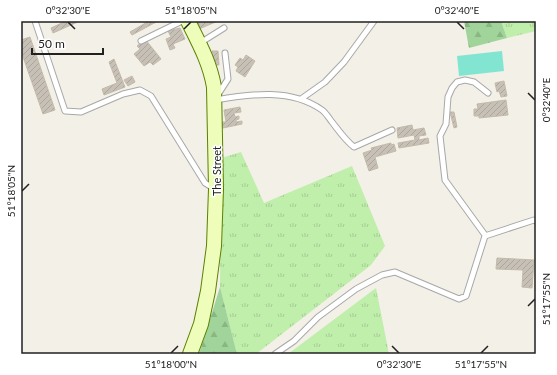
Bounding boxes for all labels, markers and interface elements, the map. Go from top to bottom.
text: 0°32'30"E [46,4,91,16]
text: 51°18'05"N [165,4,217,16]
text: 0°32'40"E [435,4,480,16]
scale bar [32,30,103,56]
text: 50 m [38,36,65,51]
text: 0°32'40"E [540,77,552,122]
street label: The Street [210,146,223,196]
text: 51°18'05"N [5,165,17,217]
text: 51°17'55"N [540,273,552,325]
text: 51°18'00"N [145,358,197,370]
text: 0°32'30"E [377,358,422,370]
text: 51°17'55"N [455,358,507,370]

